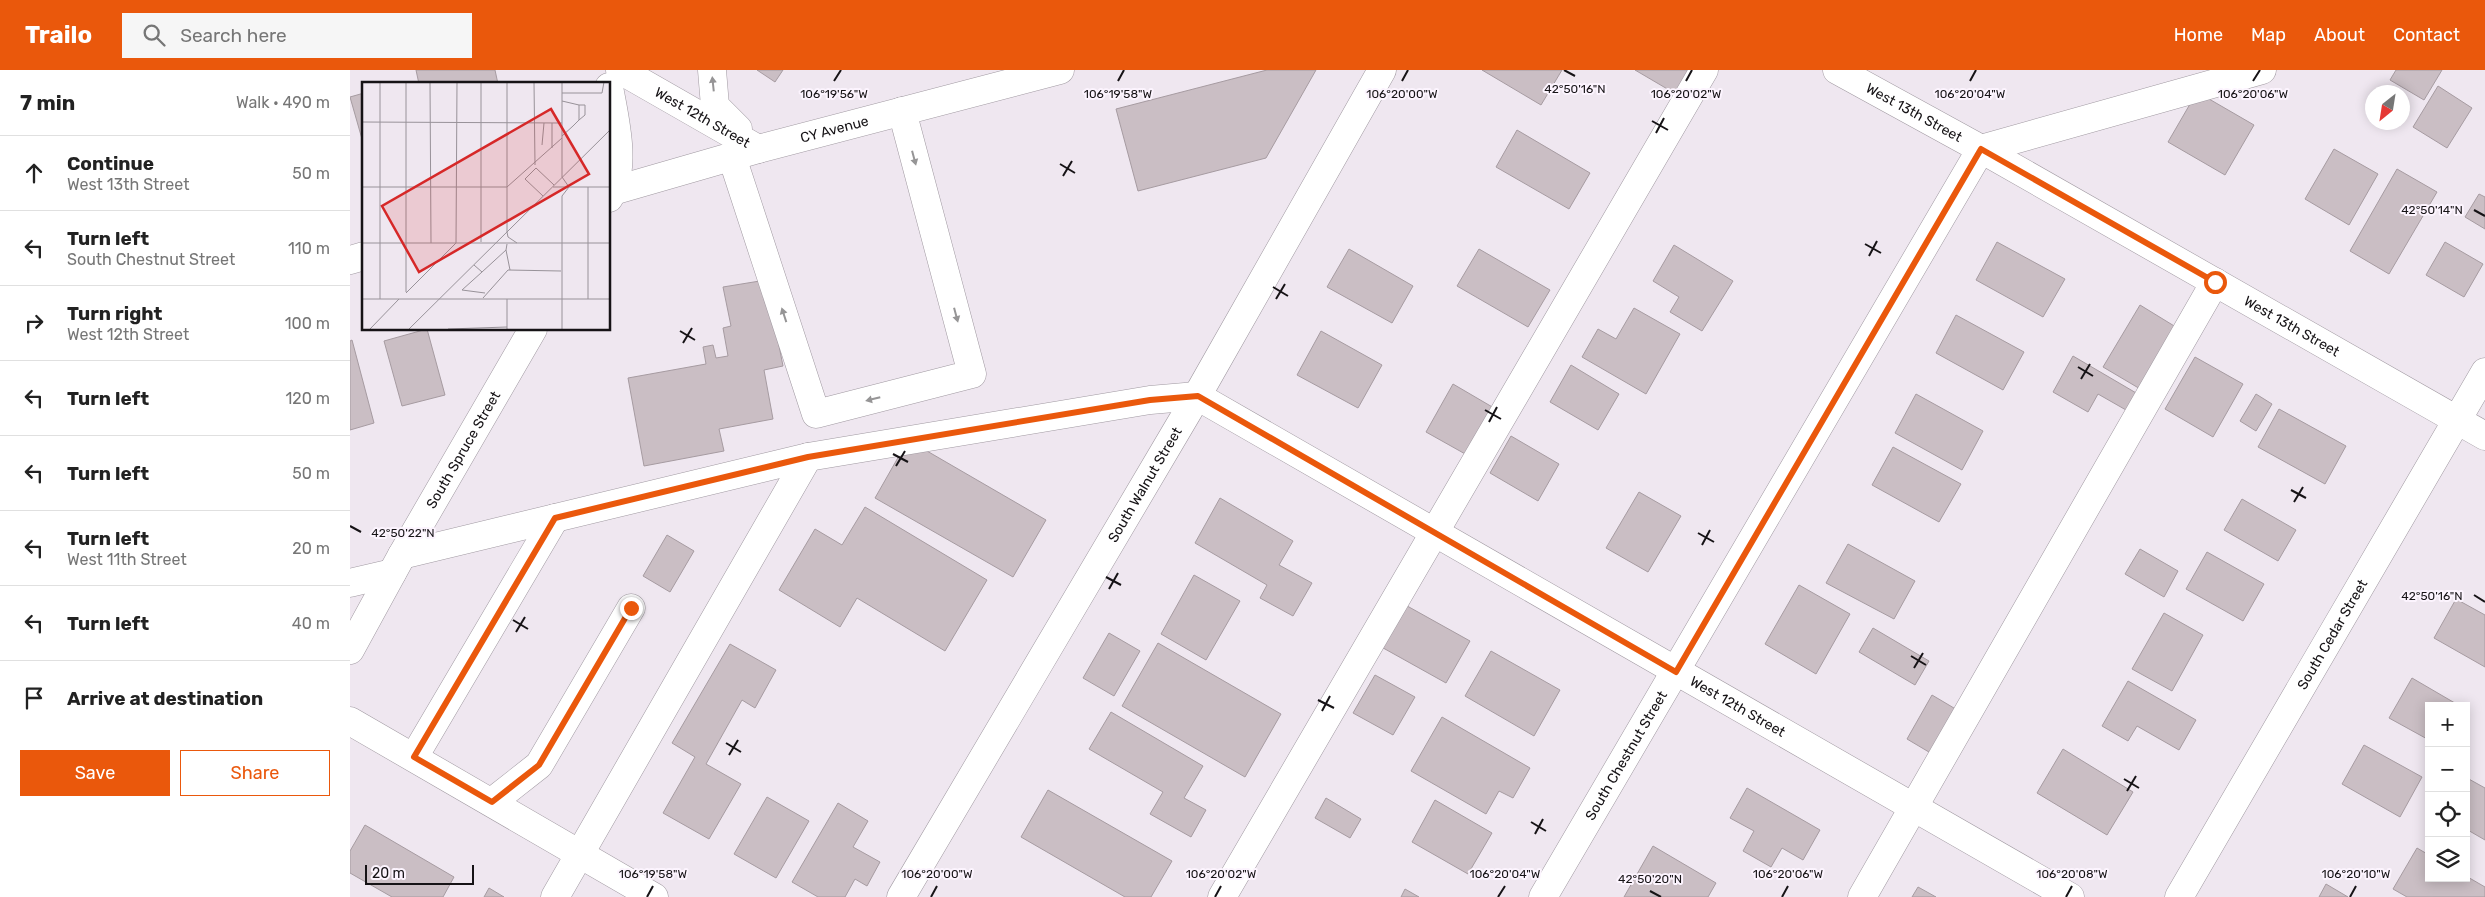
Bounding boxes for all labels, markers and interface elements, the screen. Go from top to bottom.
search box [122,13,472,58]
text: Trailo [25,21,92,49]
icon: search [140,21,168,49]
text: Search here [180,24,287,47]
text: Home [2174,24,2223,46]
text: Map [2251,24,2286,46]
text: About [2314,24,2365,46]
text: Contact [2393,24,2460,46]
one-way arrow [709,75,717,91]
street label: West 13th Street [1863,80,1965,146]
inset map [362,82,610,330]
text: 42°50'16"N [1544,82,1606,96]
street label: West 12th Street [652,84,753,152]
north arrow [2365,85,2410,130]
text: 106°19'56"W [800,87,868,101]
text: 106°19'58"W [1084,87,1153,101]
text: 106°20'00"W [1366,87,1438,101]
text: 106°20'02"W [1651,87,1722,101]
text: 106°20'04"W [1935,87,2006,101]
text: 106°20'06"W [2218,87,2289,101]
text: 7 min [20,90,75,115]
text: Walk · 490 m [236,93,330,112]
street label: CY Avenue [799,112,871,147]
one-way arrow [911,151,919,166]
text: Continue [67,152,154,175]
icon: ahead [20,159,48,187]
text: 50 m [292,164,330,183]
text: West 13th Street [67,175,189,194]
text: 42°50'14"N [2401,203,2463,217]
text: Turn left [67,227,149,250]
icon: left [20,234,48,262]
text: 110 m [288,239,330,258]
text: South Chestnut Street [67,250,235,269]
route start [2204,271,2227,294]
street label: West 13th Street [2241,293,2343,361]
text: Turn right [67,302,162,325]
one-way arrow [780,308,787,323]
one-way arrow [952,308,960,323]
icon: right [20,309,48,337]
text: 100 m [285,314,330,333]
text: West 12th Street [67,325,189,344]
icon: left [20,384,48,412]
text: Turn left [67,387,149,410]
street label: South Spruce Street [423,388,504,512]
text: 120 m [285,389,330,408]
one-way arrow [866,395,881,403]
street label: South Walnut Street [1104,424,1186,545]
icon: left [20,459,48,487]
text: Turn left [67,462,149,485]
text: 50 m [292,464,330,483]
text: 42°50'22"N [371,526,435,540]
text: Turn left [67,527,149,550]
icon: left [20,534,48,562]
text: 20 m [292,539,330,558]
text: West 11th Street [67,550,187,569]
street label: South Cedar Street [2294,576,2372,693]
text: 42°50'16"N [2401,589,2463,603]
route end [620,597,643,620]
icon: left [20,609,48,637]
text: Turn left [67,612,149,635]
text: 40 m [292,614,330,633]
street label: West 12th Street [1687,673,1789,741]
icon: arrive [20,684,48,712]
text: Arrive at destination [67,687,263,710]
street label: South Chestnut Street [1582,687,1671,824]
map controls [2425,702,2470,882]
button: + [2425,702,2470,747]
button: − [2425,747,2470,792]
button: Save [20,750,170,796]
button: Share [180,750,330,796]
button: locate [2425,792,2470,837]
button: layers [2425,837,2470,882]
scale bar [365,862,474,885]
text: 20 m [372,865,405,882]
text: 106°19'58"W [619,867,688,881]
text: 106°20'00"W [901,867,973,881]
text: 106°20'02"W [1186,867,1257,881]
text: 106°20'04"W [1470,867,1541,881]
text: 106°20'06"W [1753,867,1824,881]
text: 106°20'08"W [2036,867,2108,881]
text: 106°20'10"W [2322,867,2391,881]
text: 42°50'20"N [1618,872,1682,886]

